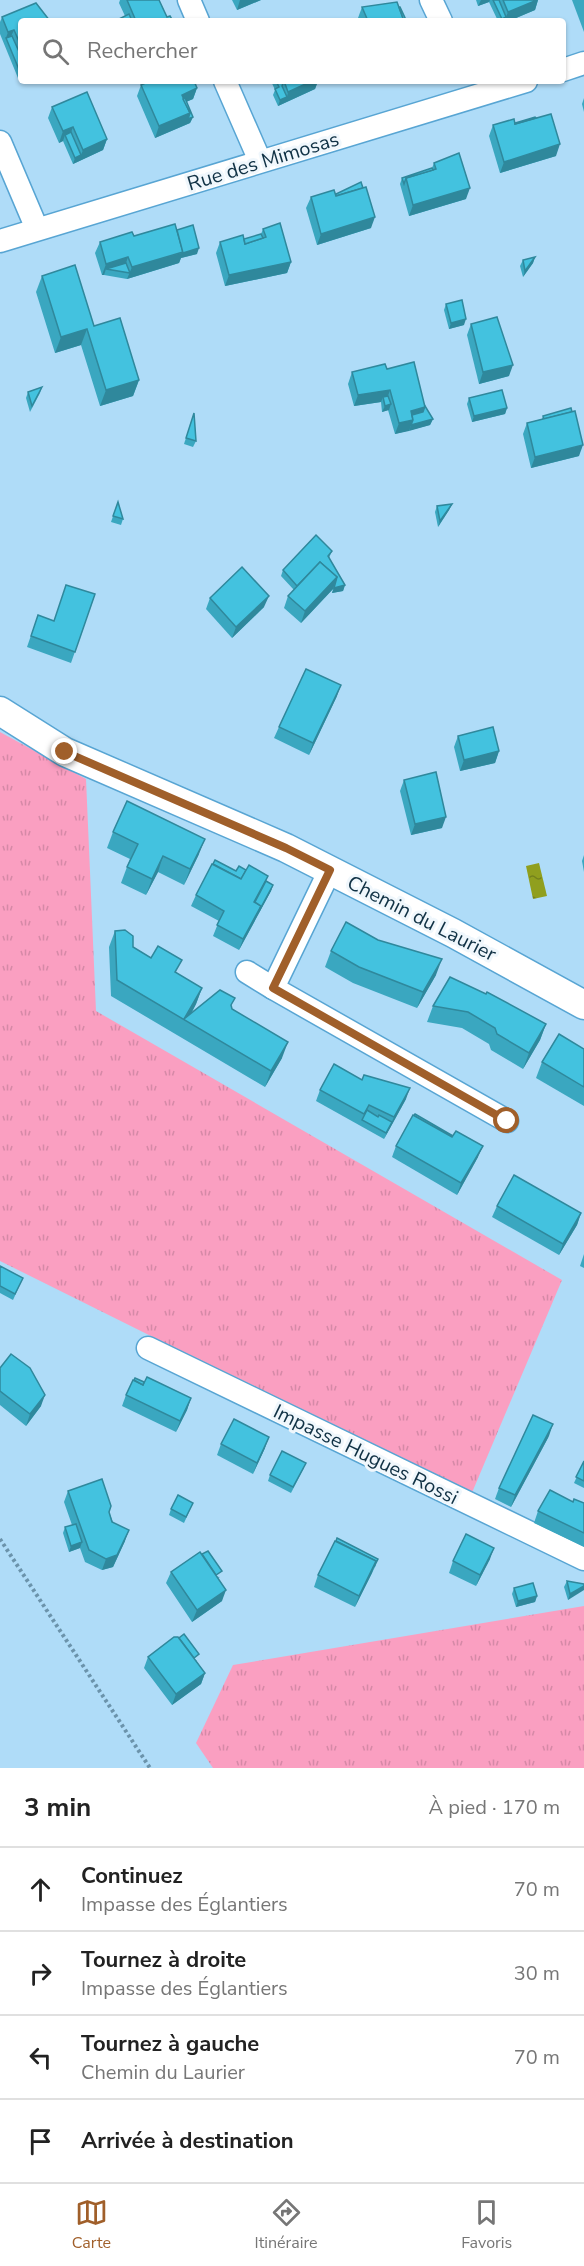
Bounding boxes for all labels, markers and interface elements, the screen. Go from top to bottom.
search box [18,18,566,84]
icon: search [39,35,72,68]
text: Rechercher [87,36,198,66]
street label: Rue des Mimosas [184,126,342,197]
route end [51,738,77,764]
street label: Chemin du Laurier [343,869,501,968]
route start [493,1107,519,1133]
street label: Impasse Hugues Rossi [269,1398,463,1511]
text: 3 min [24,1790,91,1825]
text: À pied · 170 m [429,1794,560,1821]
text: Continuez [81,1861,183,1891]
icon: ahead [24,1873,57,1906]
text: 70 m [514,1876,560,1903]
text: Impasse des Églantiers [81,1891,288,1918]
text: Tournez à droite [81,1945,246,1975]
icon: right [24,1957,57,1990]
text: 30 m [514,1960,560,1987]
text: Impasse des Églantiers [81,1975,288,2002]
text: Tournez à gauche [81,2029,259,2059]
icon: left [24,2041,57,2074]
text: 70 m [514,2044,560,2071]
text: Chemin du Laurier [81,2059,245,2086]
icon: arrive [24,2125,57,2158]
text: Arrivée à destination [81,2126,294,2156]
tab: Carte [72,2196,111,2254]
tab: Itinéraire [255,2196,318,2254]
tab: Favoris [461,2196,512,2254]

